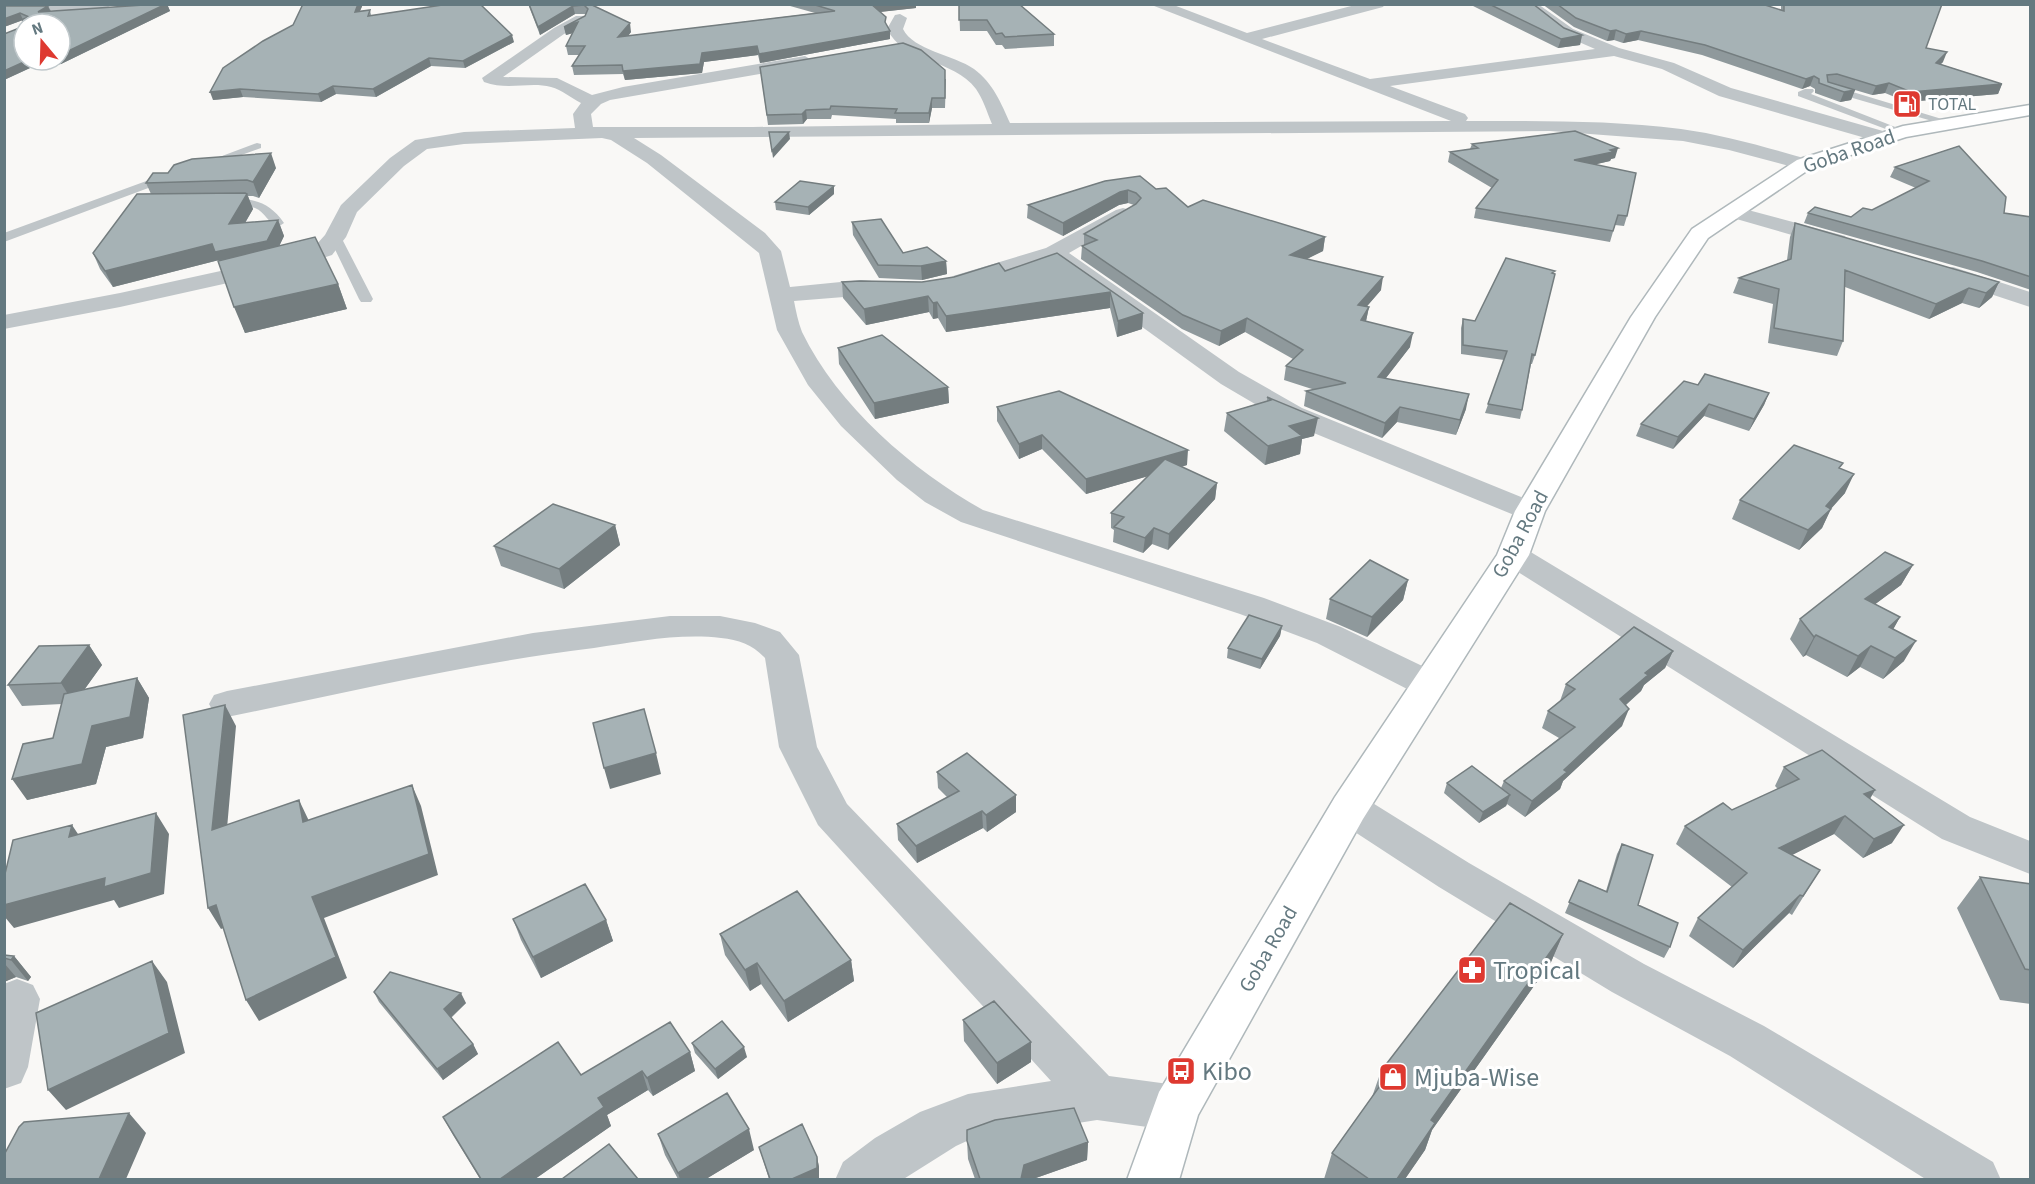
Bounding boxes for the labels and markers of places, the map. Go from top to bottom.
fuel station icon: TOTAL [1891,88,1923,120]
place label: TOTAL [1928,92,1976,117]
place label: Tropical [1493,952,1581,989]
pharmacy icon: Tropical [1456,954,1488,986]
place label: Kibo [1202,1053,1252,1090]
bus stop icon: Kibo [1165,1055,1197,1087]
place label: Mjuba-Wise [1414,1059,1539,1096]
shop icon: Mjuba-Wise [1377,1061,1409,1093]

